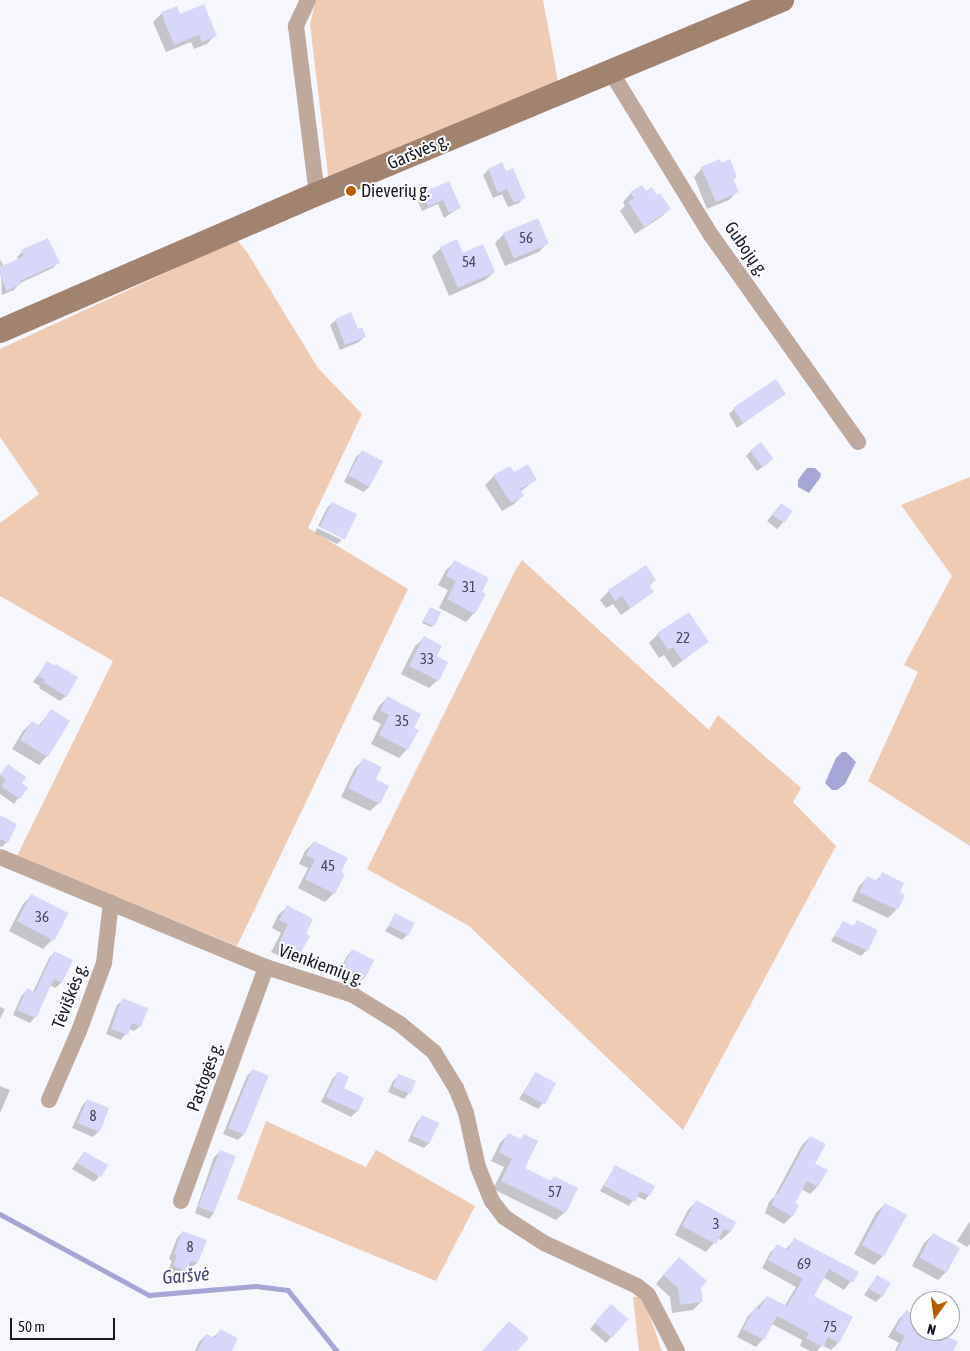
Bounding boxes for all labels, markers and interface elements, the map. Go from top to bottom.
street label: Garšvės g. [384,129,452,175]
place label: Dieverių g. [361,180,430,202]
marker: Dieverių g. [345,185,357,197]
street label: Gubojų g. [720,218,772,280]
house number: 56 [519,229,533,247]
house number: 54 [462,253,476,271]
house number: 31 [462,578,476,596]
house number: 22 [676,629,690,647]
house number: 33 [420,650,434,668]
house number: 35 [395,712,409,730]
house number: 45 [321,857,335,875]
house number: 36 [35,908,49,926]
street label: Vienkiemių g. [276,940,366,990]
street label: Tėviškės g. [48,960,92,1032]
street label: Pastogės g. [183,1039,227,1115]
house number: 8 [89,1107,97,1125]
house number: 57 [548,1183,562,1201]
house number: 3 [712,1215,720,1233]
house number: 8 [186,1238,194,1256]
house number: 69 [797,1255,811,1273]
water label: Garšvė [161,1263,211,1289]
north arrow [910,1291,960,1341]
scale bar [12,1308,118,1340]
text: 50 m [18,1318,45,1335]
house number: 75 [823,1318,837,1336]
text: N [926,1321,938,1338]

